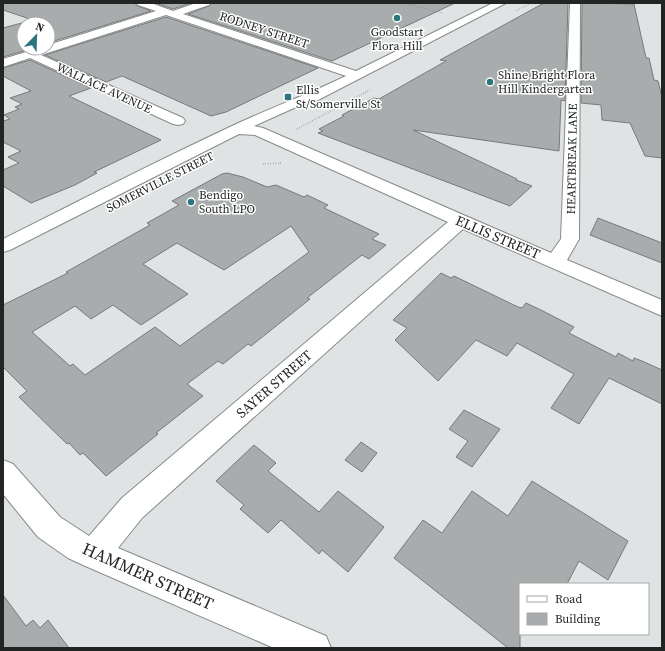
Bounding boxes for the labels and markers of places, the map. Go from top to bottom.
marker: Goodstart Flora Hill [392,13,402,23]
place label: Goodstart Flora Hill [371,24,423,54]
place label: Shine Bright Flora Hill Kindergarten [498,67,596,97]
marker: Shine Bright Flora Hill Kindergarten [485,77,495,87]
place label: Ellis St/Somerville St [296,82,380,112]
marker: Ellis St/Somerville St [283,92,293,102]
place label: Bendigo South LPO [199,187,255,217]
marker: Bendigo South LPO [186,197,196,207]

